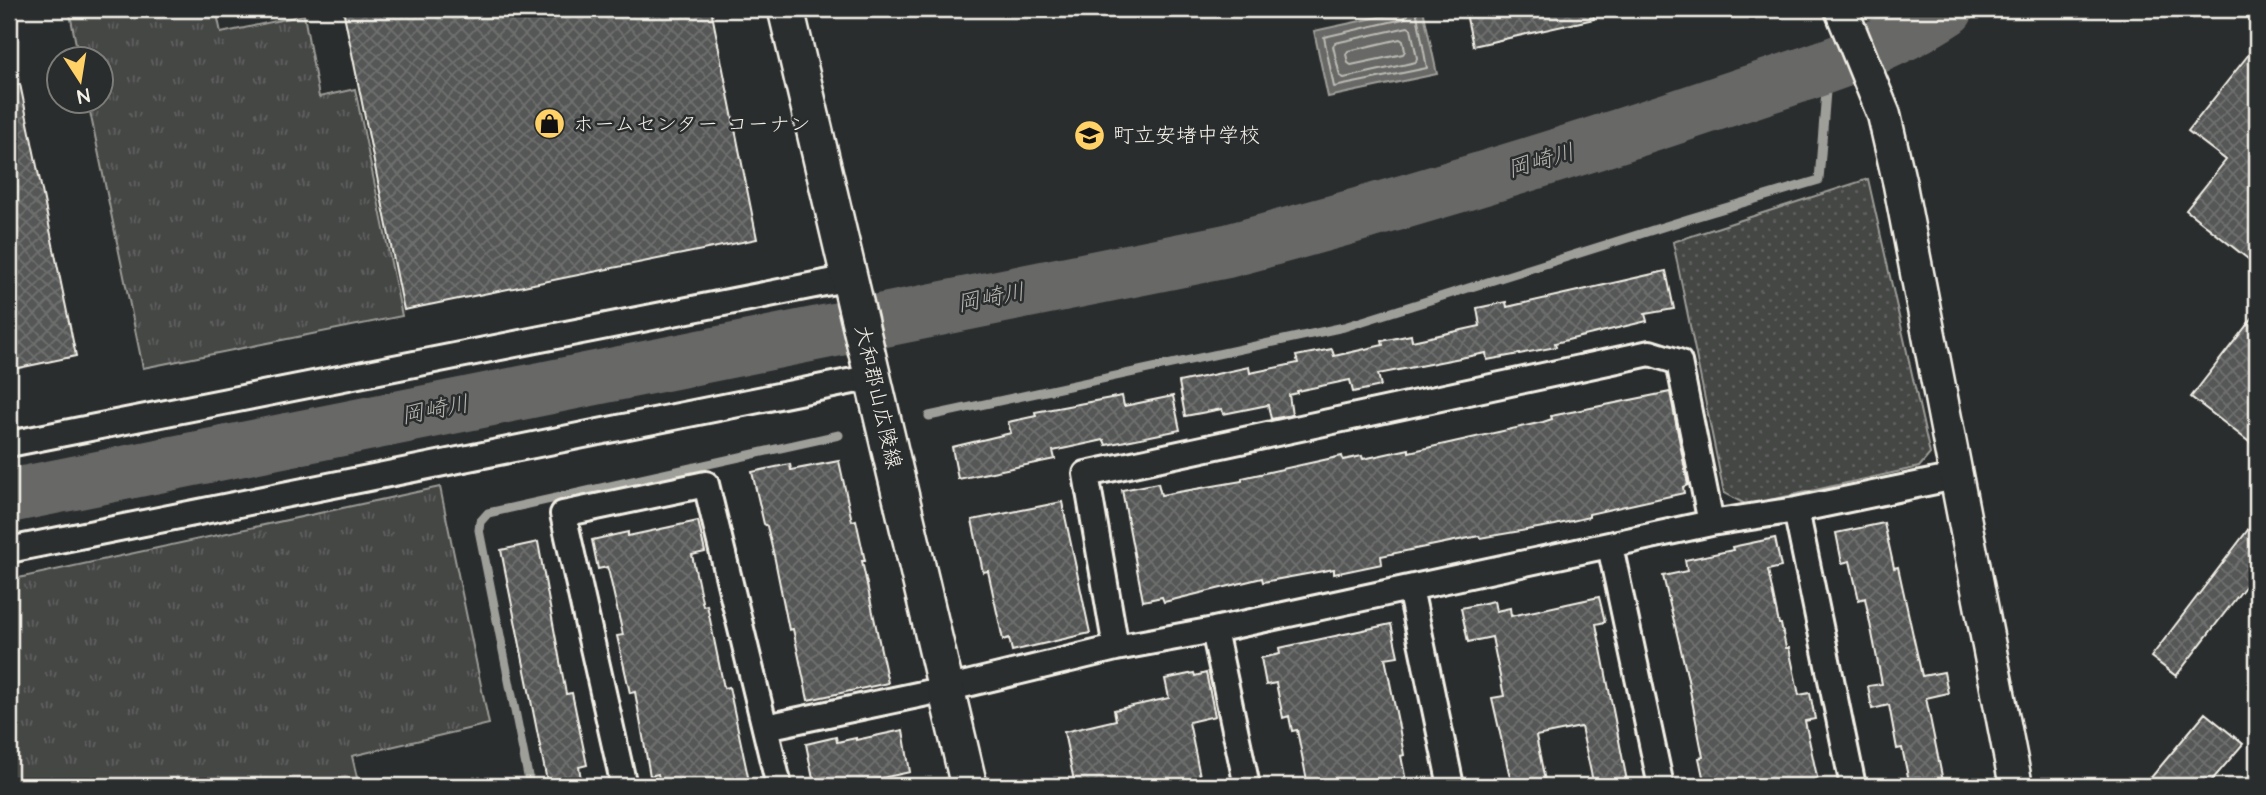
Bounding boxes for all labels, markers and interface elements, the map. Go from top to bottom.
north arrow [46,46,116,116]
text: N [75,81,92,110]
shop icon: ホームセンター コーナン [533,107,567,141]
place label: ホームセンター コーナン [573,110,811,139]
school or university icon: 町立安堵中学校 [1073,118,1107,152]
place label: 町立安堵中学校 [1113,121,1260,150]
water label: 岡崎川 [1503,136,1579,186]
water label: 岡崎川 [954,276,1028,320]
street label: 大和郡山広陵線 [847,322,909,472]
water label: 岡崎川 [398,388,472,432]

